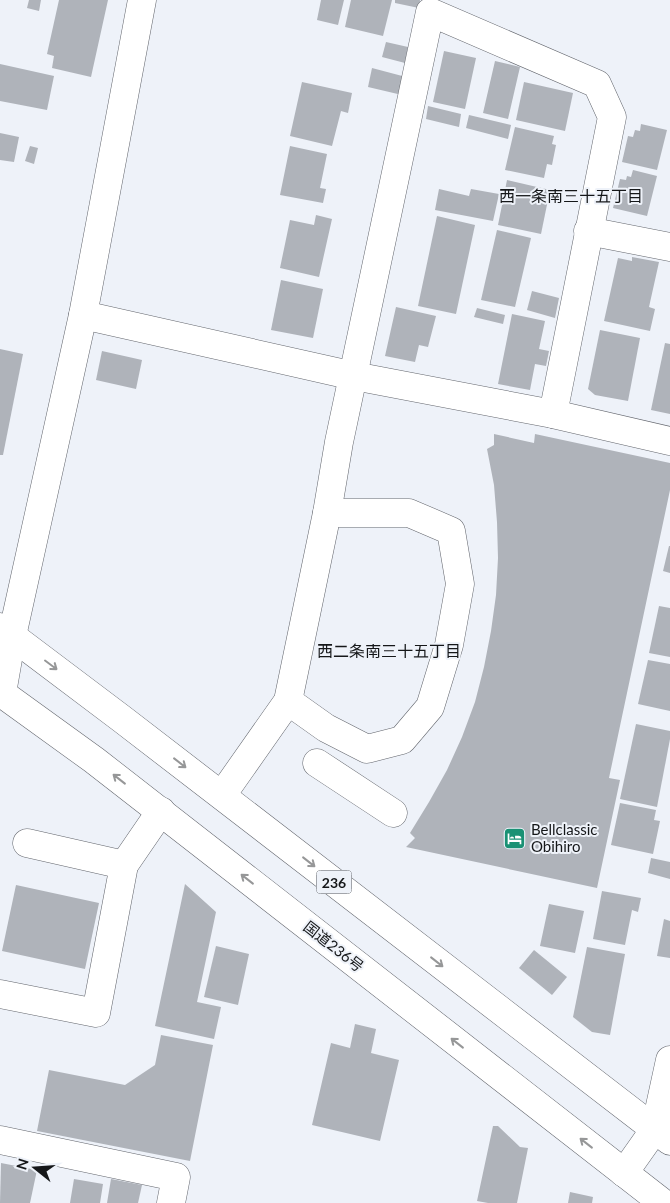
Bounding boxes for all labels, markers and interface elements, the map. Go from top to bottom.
district label: 西一条南三十五丁目 [499,186,643,205]
district label: 西二条南三十五丁目 [317,641,461,660]
one-way arrow [44,660,58,670]
one-way arrow [173,758,186,769]
one-way arrow [112,773,125,784]
place label: Bellclassic Obihiro [531,820,598,855]
hotel icon: Bellclassic Obihiro [503,826,527,850]
one-way arrow [302,857,315,868]
road number: 236 [316,870,352,894]
one-way arrow [241,873,254,884]
street label: 国道236号 [300,917,368,975]
one-way arrow [431,956,444,967]
one-way arrow [451,1038,464,1049]
one-way arrow [579,1138,592,1149]
north arrow [10,1143,60,1193]
text: N [12,1156,32,1172]

